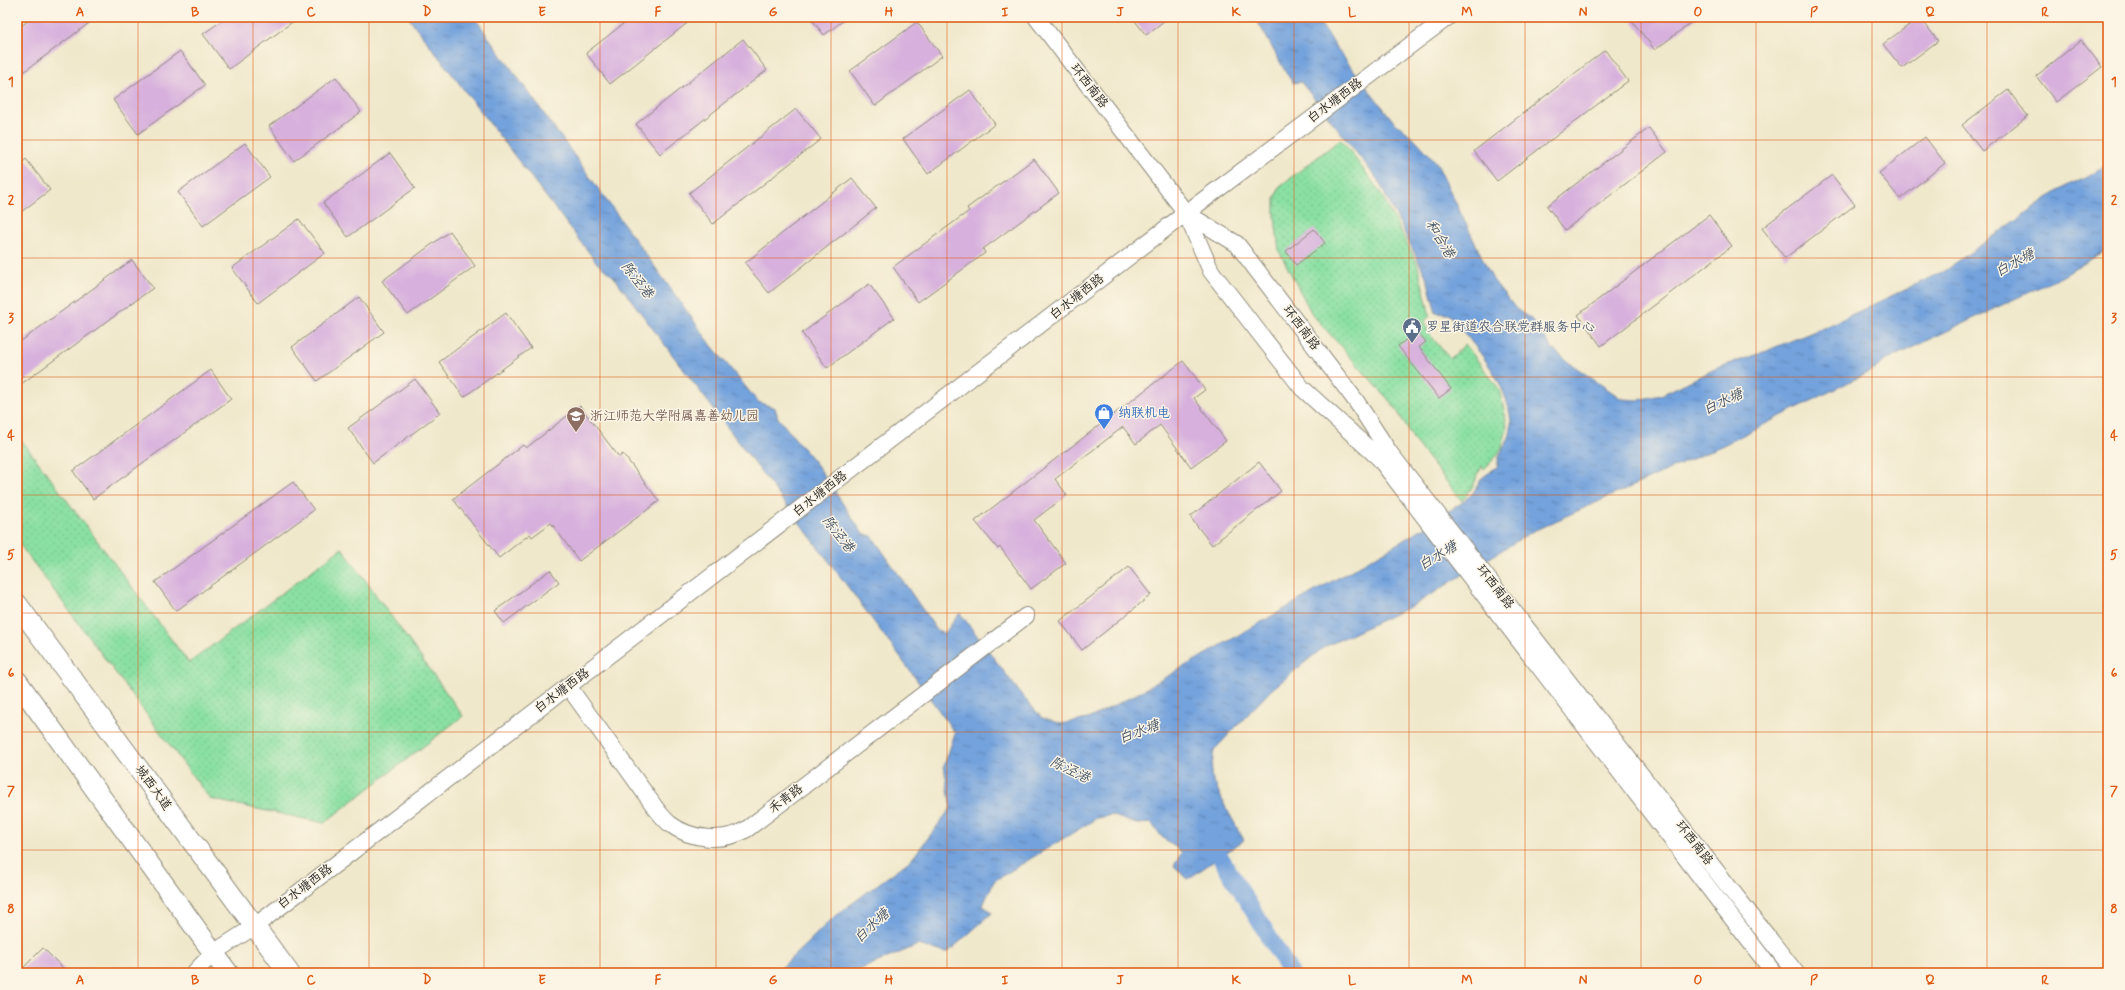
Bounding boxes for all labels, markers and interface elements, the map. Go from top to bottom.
text: A [76,4,84,21]
text: B [191,4,200,21]
text: C [306,4,316,21]
text: D [423,4,432,21]
text: E [538,4,546,21]
text: F [655,4,662,21]
text: G [769,4,778,21]
text: H [885,4,894,21]
text: I [1002,4,1009,21]
text: J [1116,4,1124,21]
text: K [1231,4,1241,21]
text: L [1348,4,1357,21]
text: M [1461,4,1473,21]
text: N [1579,4,1588,21]
text: O [1694,4,1703,21]
text: P [1810,4,1818,21]
text: Q [1925,4,1935,21]
text: R [2041,4,2049,21]
street label: 环西南路 [1066,60,1112,112]
text: 1 [8,74,14,91]
text: 1 [2111,74,2117,91]
street label: 白水塘西路 [1304,75,1366,127]
text: 2 [8,192,15,209]
text: 2 [2111,192,2118,209]
water label: 和合港 [1421,216,1460,263]
water label: 白水塘 [1992,244,2040,281]
water label: 陈泾港 [617,258,658,304]
street label: 白水塘西路 [1046,270,1108,324]
street label: 环西南路 [1279,302,1323,354]
text: 3 [8,310,14,327]
text: 3 [2111,310,2117,327]
public building icon: 罗星街道农合联党群服务中心 [1401,316,1423,344]
place label: 罗星街道农合联党群服务中心 [1426,319,1595,336]
water label: 白水塘 [1700,384,1748,419]
shop icon: 纳联机电 [1093,402,1115,430]
school or university icon: 浙江师范大学附属嘉善幼儿园 [565,405,587,433]
place label: 纳联机电 [1118,405,1170,422]
place label: 浙江师范大学附属嘉善幼儿园 [590,408,759,425]
text: 4 [7,428,15,445]
text: 4 [2110,428,2118,445]
street label: 白水塘西路 [789,467,851,521]
water label: 陈泾港 [818,512,859,558]
water label: 白水塘 [1415,536,1462,575]
text: 5 [7,547,15,564]
text: 5 [2110,547,2118,564]
street label: 环西南路 [1472,561,1518,613]
text: 6 [8,665,15,682]
street label: 白水塘西路 [531,665,593,717]
text: 6 [2111,665,2118,682]
water label: 白水塘 [1116,716,1164,748]
water label: 陈泾港 [1047,753,1095,788]
street label: 城西大道 [131,762,175,814]
street label: 禾青路 [765,780,807,818]
text: 7 [7,783,15,800]
text: 7 [2110,783,2118,800]
street label: 环西南路 [1671,817,1717,869]
street label: 白水塘西路 [274,861,336,913]
text: 8 [7,901,15,918]
text: 8 [2110,901,2118,918]
water label: 白水塘 [851,904,895,947]
text: A [76,972,84,989]
text: B [191,972,200,989]
text: C [306,972,316,989]
text: D [423,972,432,989]
text: E [538,972,546,989]
text: F [655,972,662,989]
text: G [769,972,778,989]
text: H [885,972,894,989]
text: I [1002,972,1009,989]
text: J [1116,972,1124,989]
text: K [1231,972,1241,989]
text: L [1348,972,1357,989]
text: M [1461,972,1473,989]
text: N [1579,972,1588,989]
text: O [1694,972,1703,989]
text: P [1810,972,1818,989]
text: Q [1925,972,1935,989]
text: R [2041,972,2049,989]

